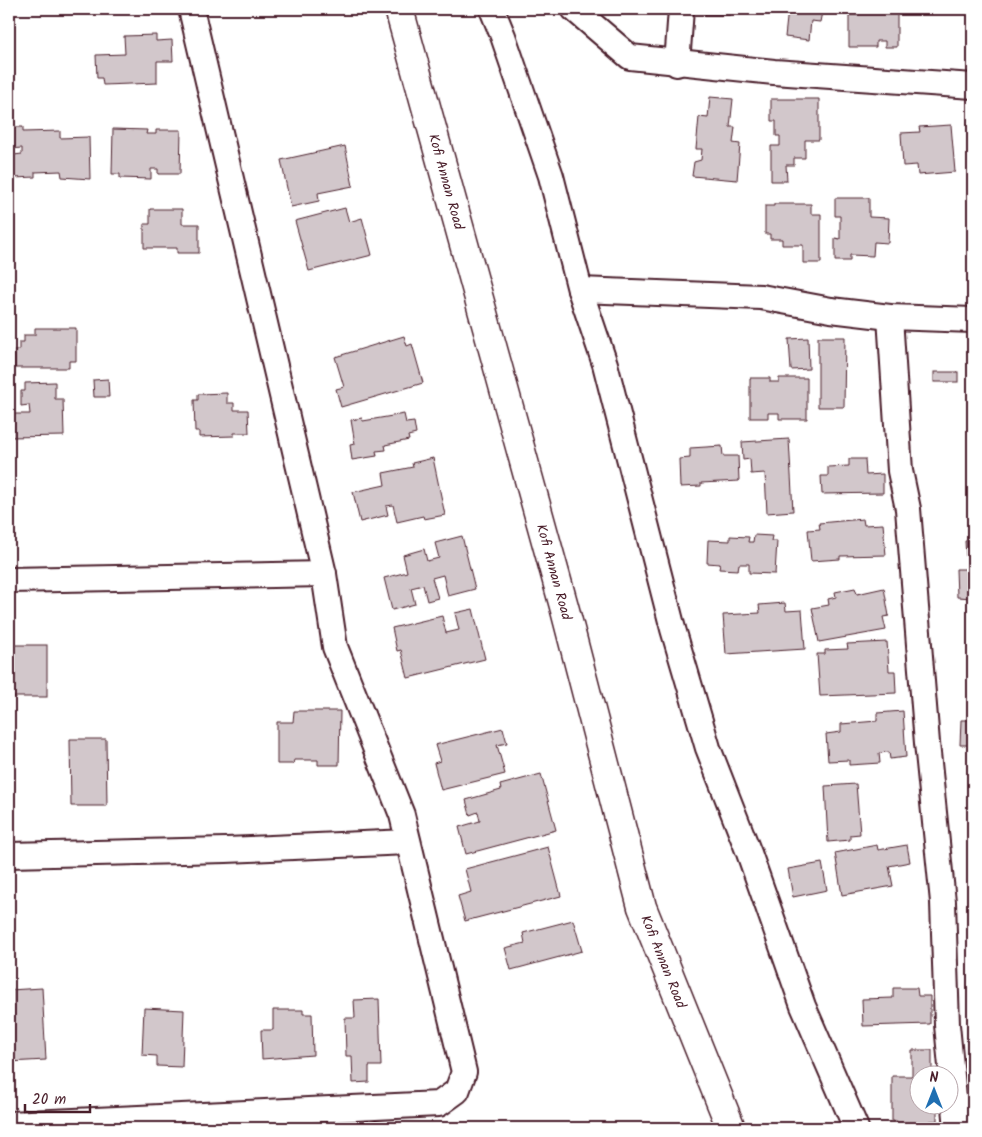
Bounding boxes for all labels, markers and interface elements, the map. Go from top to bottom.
street label: Kofi Annan Road [422,131,470,233]
street label: Kofi Annan Road [530,522,577,624]
street label: Kofi Annan Road [634,912,692,1013]
north arrow [910,1064,960,1114]
text: N [930,1067,939,1089]
scale bar [25,1082,90,1114]
text: 20 m [32,1088,66,1112]

